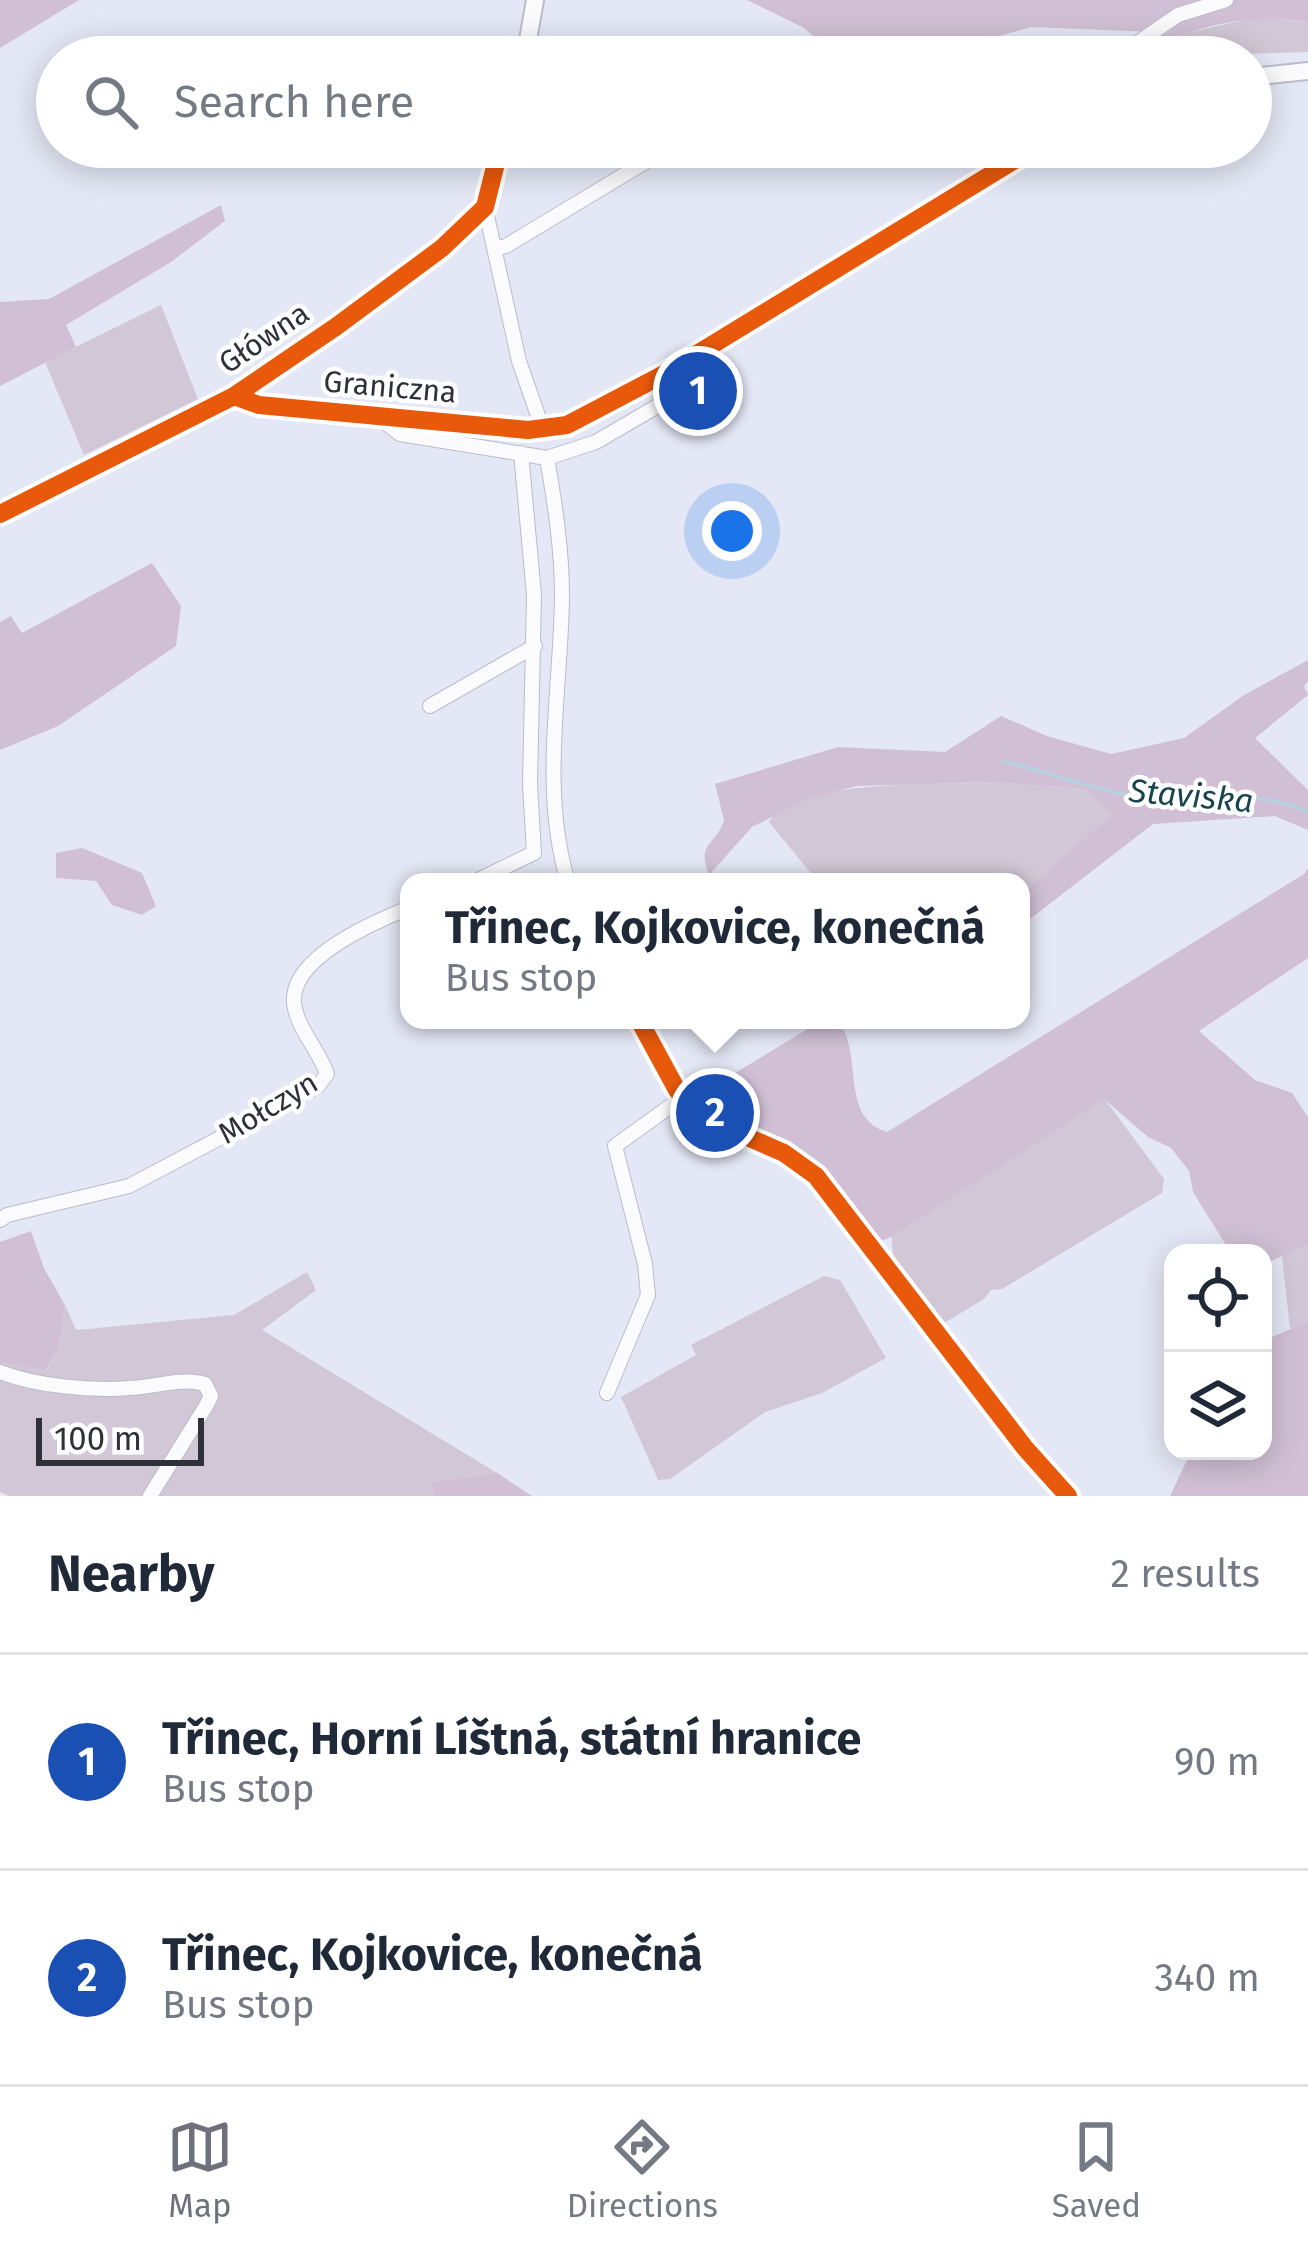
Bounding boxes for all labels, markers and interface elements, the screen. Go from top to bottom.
search box [36,36,1272,168]
icon: search [78,69,144,135]
text: Search here [174,75,414,129]
street label: Główna [212,295,316,381]
pin: 1 [659,346,737,436]
street label: Graniczna [322,363,458,411]
your location [702,501,762,561]
water label: Staviska [1126,771,1255,821]
popup [400,873,1030,1029]
text: Třinec, Kojkovice, konečná [445,901,985,955]
text: Bus stop [445,955,597,1001]
street label: Mołczyn [212,1064,324,1152]
pin: 2 [676,1068,754,1158]
map controls [1164,1244,1272,1460]
button: locate [1164,1244,1272,1352]
button: layers [1164,1352,1272,1460]
scale bar [36,1412,204,1465]
text: 100 m [54,1419,142,1459]
text: Nearby [48,1543,214,1605]
text: 2 results [1111,1551,1260,1597]
text: Třinec, Horní Líštná, státní hranice [162,1712,861,1766]
text: 1 [78,1739,96,1785]
text: 90 m [1174,1739,1260,1785]
text: Bus stop [162,1766,315,1812]
text: Třinec, Kojkovice, konečná [162,1928,703,1982]
text: 2 [77,1955,97,2001]
text: 340 m [1154,1955,1260,2001]
text: Bus stop [162,1982,315,2028]
tab: Map [167,2114,233,2226]
tab: Directions [567,2114,718,2226]
tab: Saved [1052,2114,1141,2226]

